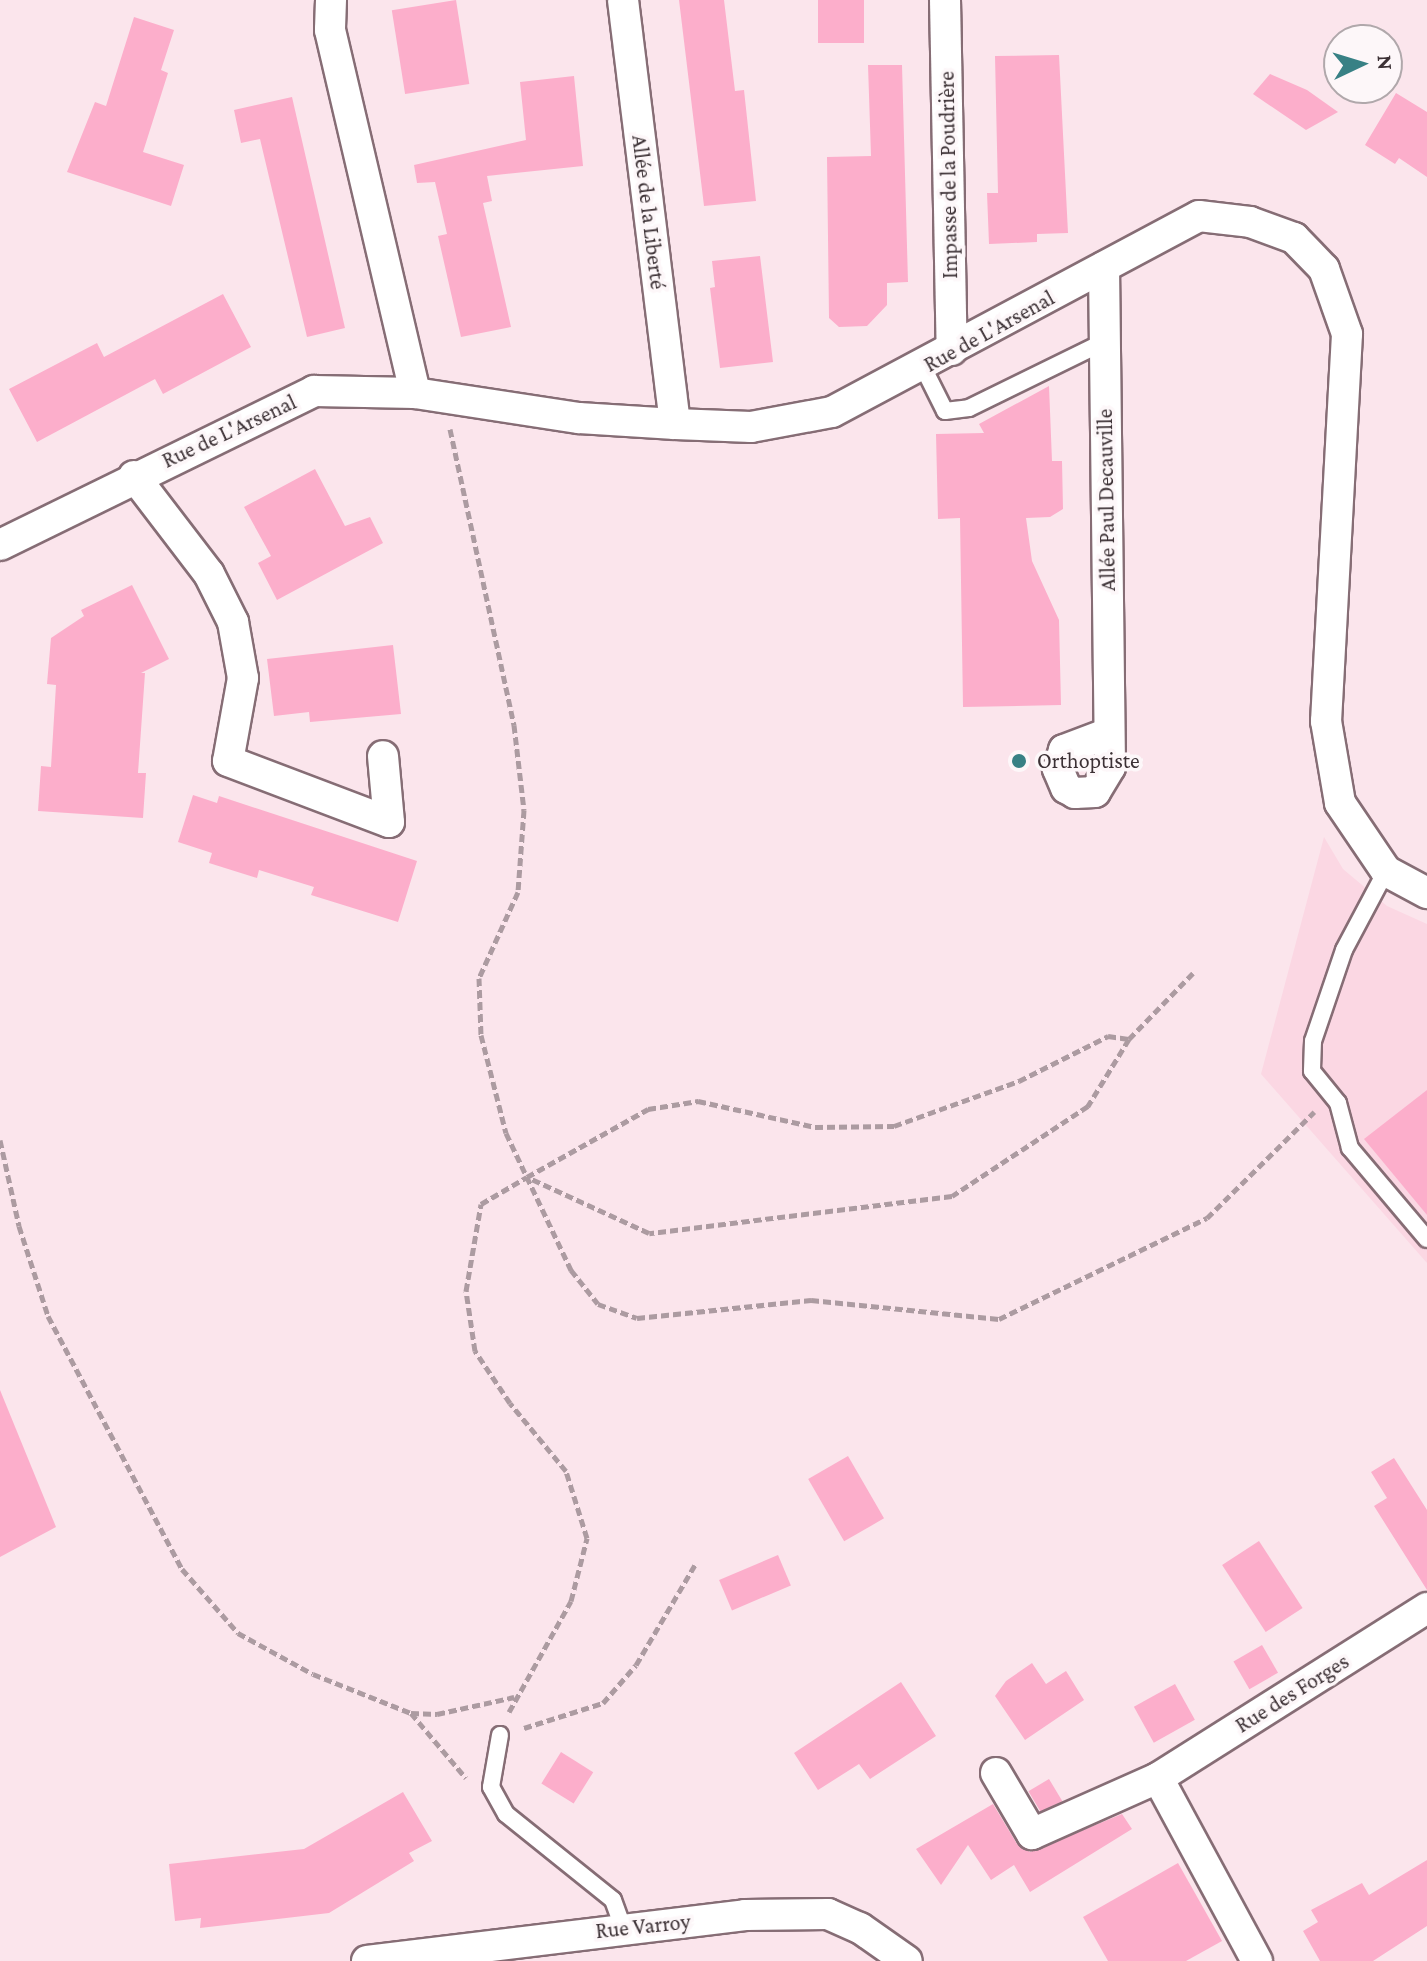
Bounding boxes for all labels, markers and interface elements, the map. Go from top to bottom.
north arrow [1323,24,1403,104]
text: N [1372,54,1398,71]
street label: Impasse de la Poudrière [933,71,963,279]
street label: Allée de la Liberté [626,133,672,291]
street label: Rue de L'Arsenal [919,284,1059,378]
street label: Rue de L'Arsenal [158,388,300,474]
street label: Allée Paul Decauville [1091,409,1121,591]
place label: Orthoptiste [1037,748,1140,774]
marker: Orthoptiste [1008,750,1030,772]
street label: Rue des Forges [1230,1648,1354,1738]
street label: Rue Varroy [594,1908,692,1944]

